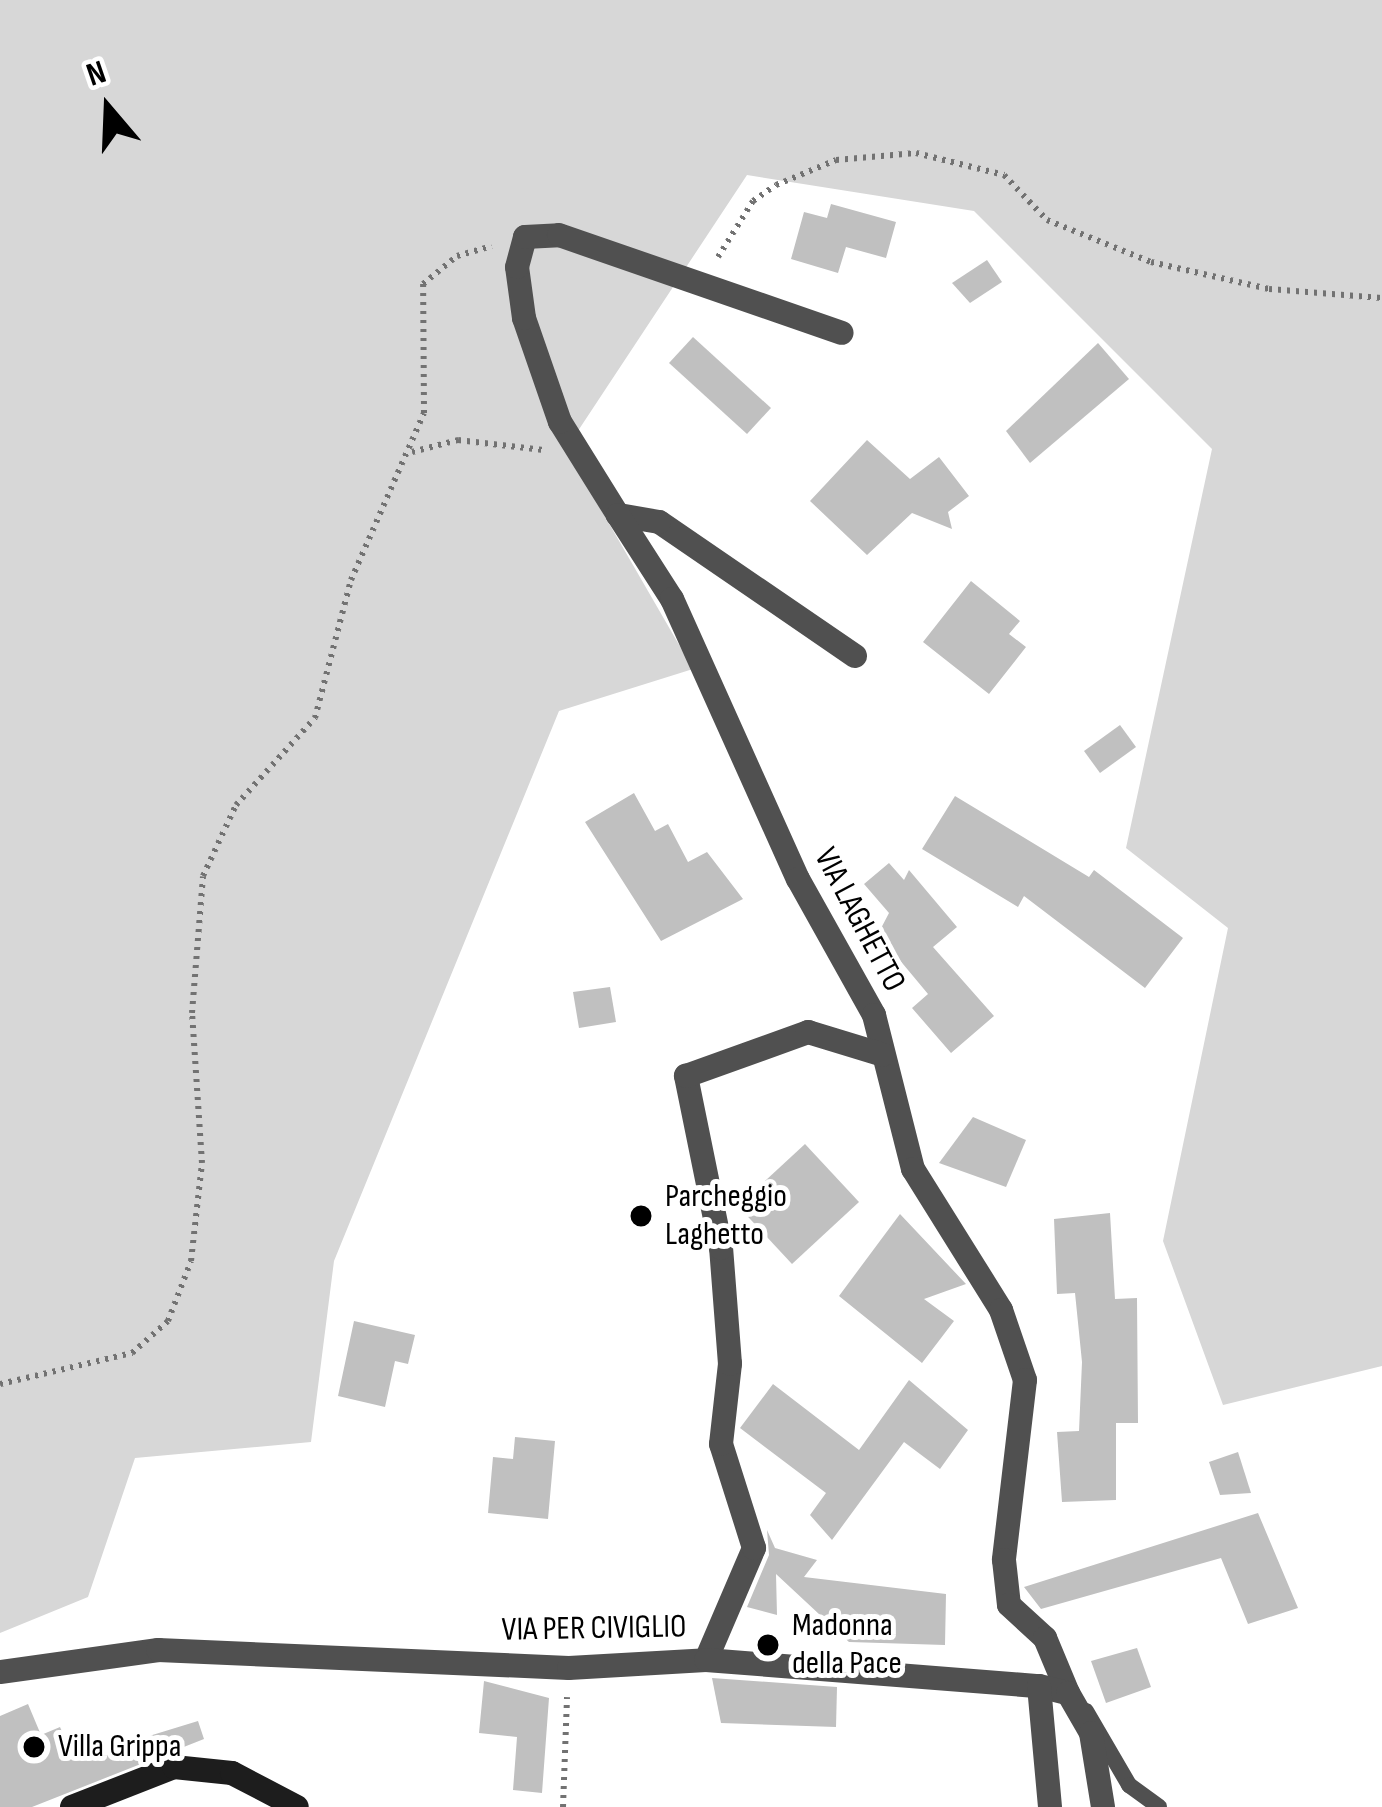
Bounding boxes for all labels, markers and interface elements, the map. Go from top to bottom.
north arrow [48,48,168,168]
text: N [81,52,111,96]
street label: VIA LAGHETTO [805,841,913,999]
place label: Parcheggio Laghetto [665,1177,787,1255]
marker: Parcheggio Laghetto [628,1203,654,1229]
place label: Madonna della Pace [792,1606,902,1684]
street label: VIA PER CIVIGLIO [501,1608,687,1650]
marker: Madonna della Pace [755,1632,781,1658]
place label: Villa Grippa [58,1727,181,1767]
marker: Villa Grippa [21,1734,47,1760]

